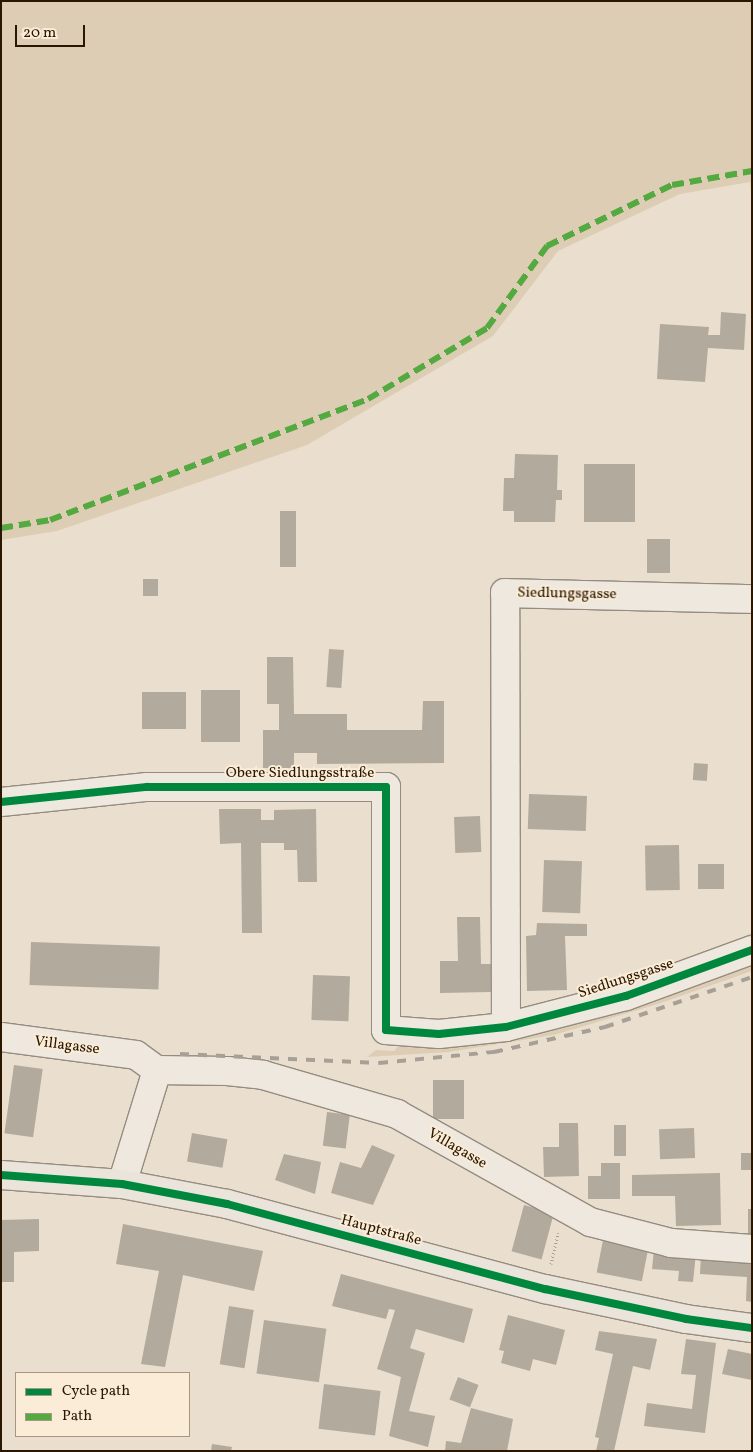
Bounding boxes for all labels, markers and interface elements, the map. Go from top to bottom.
scale bar [18,15,88,47]
text: 20 m [23,23,56,44]
street label: Siedlungsgasse [517,584,617,604]
street label: Obere Siedlungsstraße [226,765,374,783]
street label: Siedlungsgasse [576,955,676,1003]
street label: Villagasse [33,1033,101,1059]
street label: Villagasse [424,1125,490,1173]
street label: Hauptstraße [339,1212,423,1250]
legend [15,1372,190,1437]
text: Cycle path [62,1381,130,1402]
text: Path [62,1406,92,1427]

